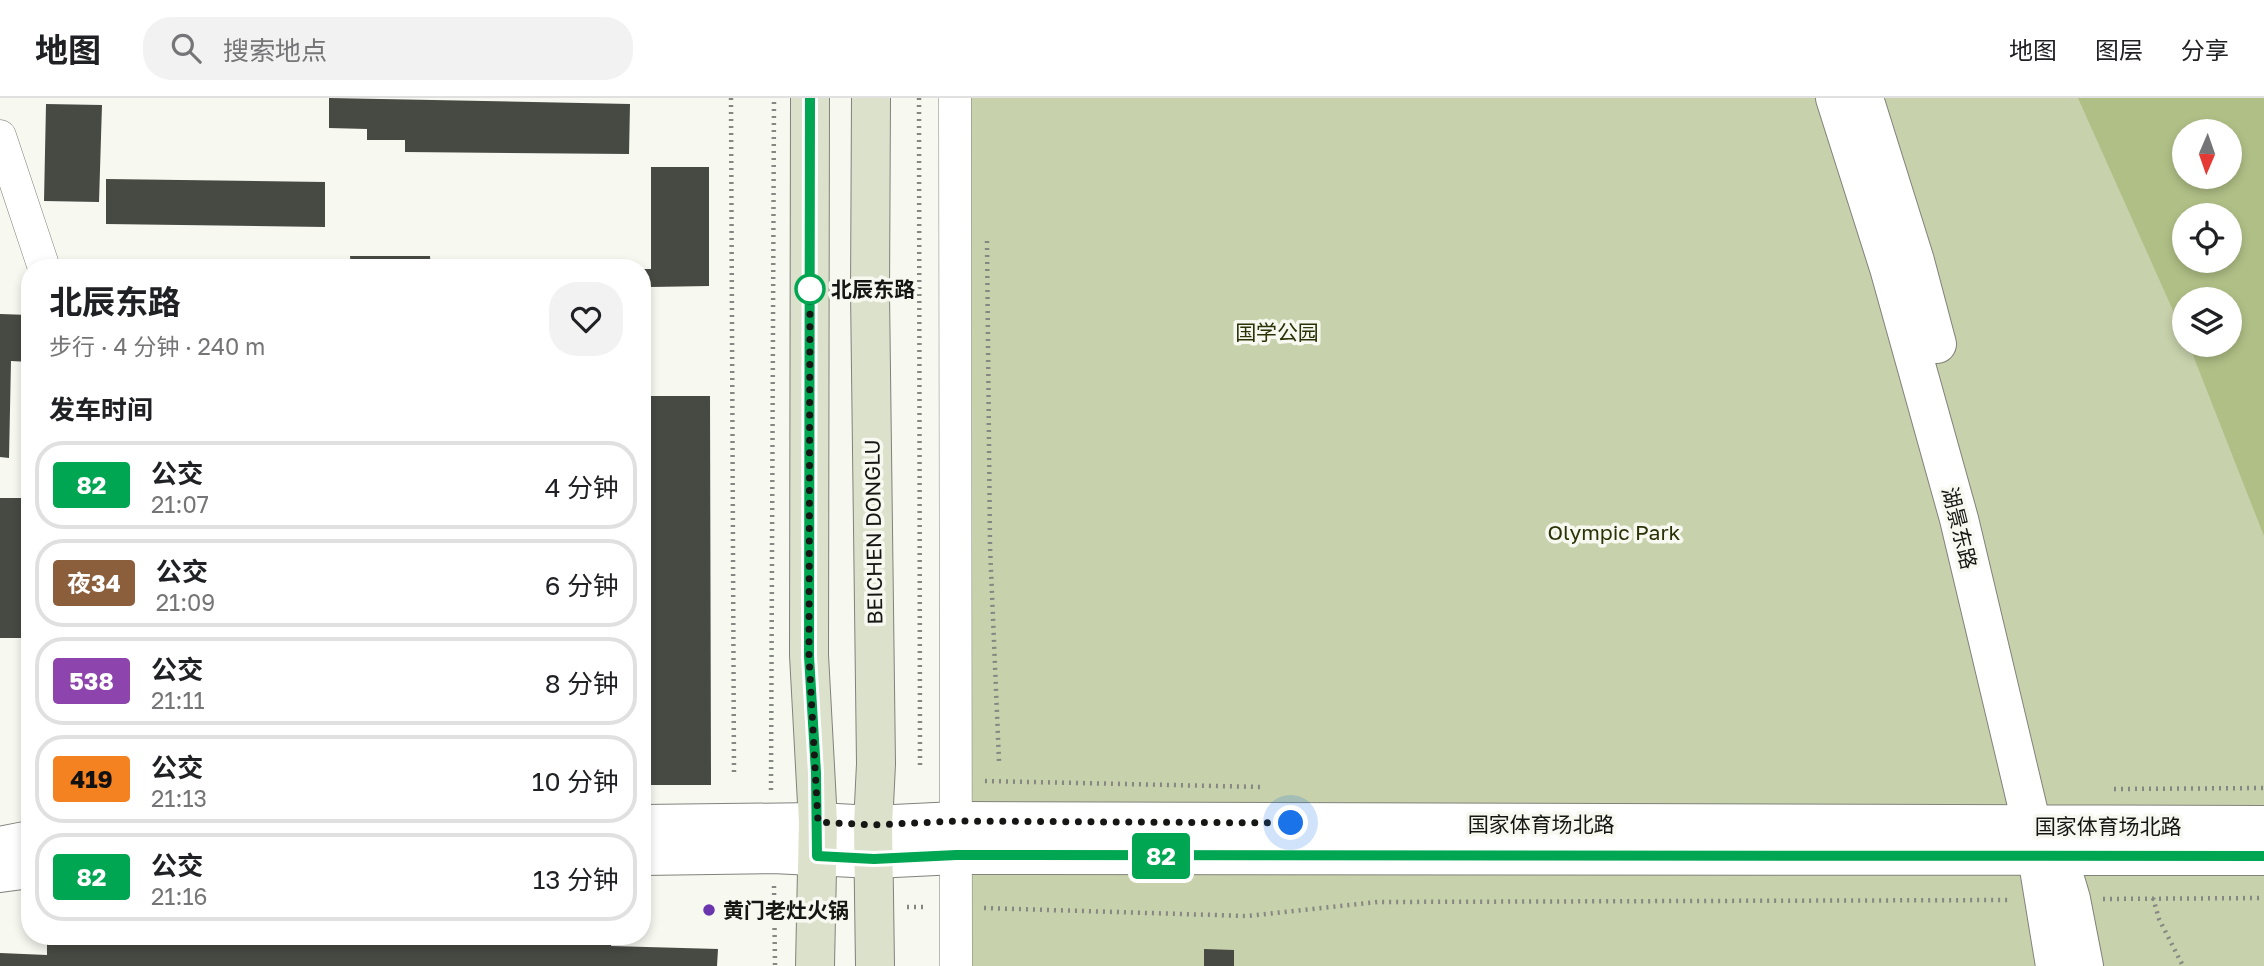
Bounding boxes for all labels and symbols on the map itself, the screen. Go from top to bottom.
north arrow [2172,119,2242,189]
marker: 北辰东路 [795,274,825,304]
place label: 北辰东路 [831,276,915,302]
park label: 国学公园 [1235,319,1319,345]
street label: BEICHEN DONGLU [858,439,888,625]
street label: 湖景东路 [1937,484,1983,572]
park label: Olympic Park [1548,519,1681,545]
your location [1273,805,1308,840]
street label: 国家体育场北路 [1468,811,1615,837]
street label: 国家体育场北路 [2035,813,2182,839]
line badge: 82 [1130,833,1192,879]
place label: 黄门老灶火锅 [723,897,849,923]
marker: 黄门老灶火锅 [701,902,717,918]

